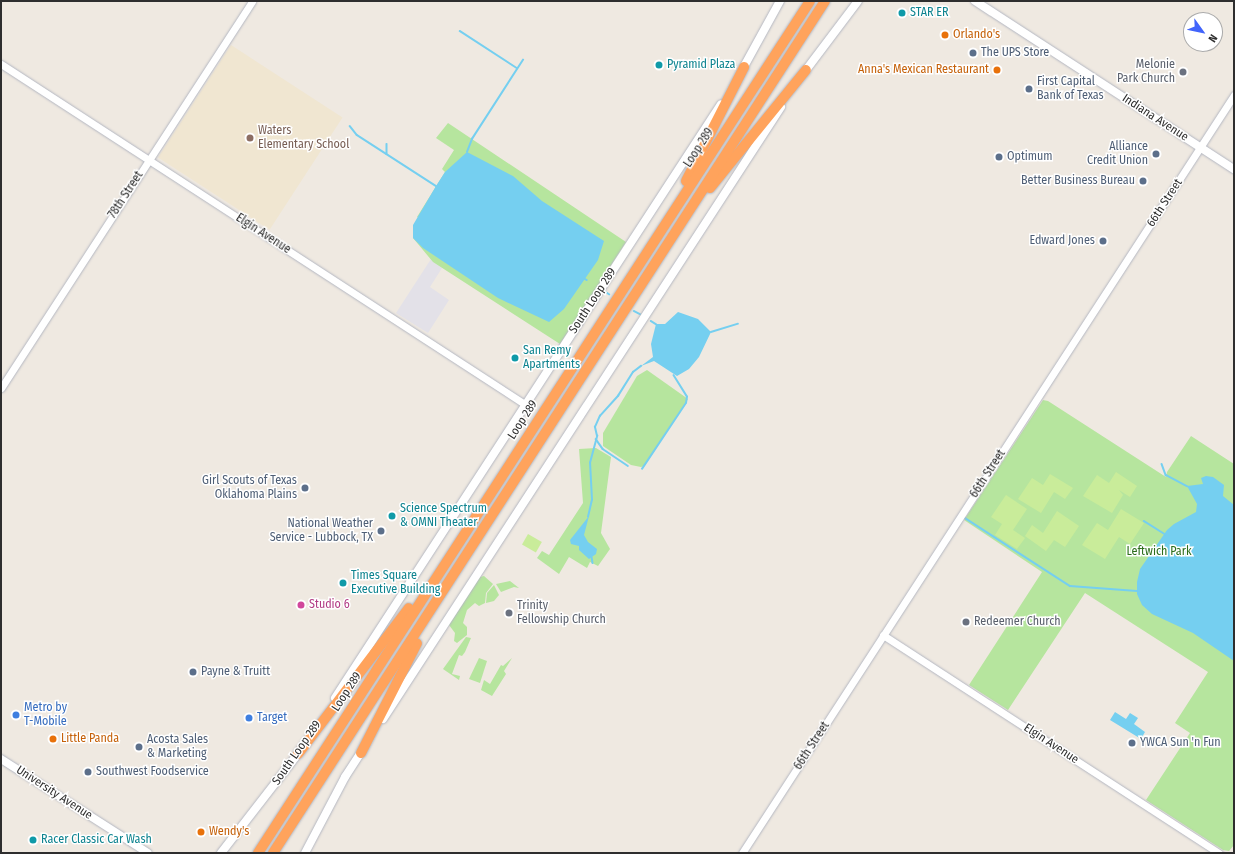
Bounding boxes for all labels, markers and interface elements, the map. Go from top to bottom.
place label: STAR ER [910,6,948,20]
marker: STAR ER [897,8,907,18]
north arrow [1183,12,1223,52]
place label: Orlando's [953,28,1000,42]
marker: Orlando's [940,30,950,40]
text: N [1205,32,1220,45]
place label: The UPS Store [981,46,1049,60]
marker: The UPS Store [968,48,978,58]
place label: Pyramid Plaza [667,58,735,72]
place label: Melonie Park Church [1117,58,1175,86]
marker: Pyramid Plaza [654,60,664,70]
place label: Anna's Mexican Restaurant [858,63,989,77]
marker: Anna's Mexican Restaurant [992,65,1002,75]
marker: Melonie Park Church [1178,67,1188,77]
place label: First Capital Bank of Texas [1037,75,1104,103]
marker: First Capital Bank of Texas [1024,84,1034,94]
street label: Indiana Avenue [1119,91,1191,145]
place label: Waters Elementary School [258,124,349,152]
street label: Loop 289 [681,126,717,170]
marker: Waters Elementary School [245,133,255,143]
place label: Alliance Credit Union [1087,140,1148,168]
marker: Alliance Credit Union [1151,149,1161,159]
place label: Optimum [1007,150,1053,164]
marker: Optimum [994,152,1004,162]
street label: 78th Street [105,169,147,221]
place label: Better Business Bureau [1021,174,1135,188]
marker: Better Business Bureau [1138,176,1148,186]
street label: 66th Street [1144,176,1186,230]
street label: Elgin Avenue [233,211,293,257]
place label: Edward Jones [1030,234,1095,248]
marker: Edward Jones [1098,236,1108,246]
street label: South Loop 289 [566,265,620,337]
place label: San Remy Apartments [523,344,580,372]
marker: San Remy Apartments [510,353,520,363]
street label: Loop 289 [505,398,541,442]
street label: 66th Street [967,447,1009,501]
place label: Girl Scouts of Texas Oklahoma Plains [202,474,297,502]
marker: Girl Scouts of Texas Oklahoma Plains [300,483,310,493]
place label: Science Spectrum & OMNI Theater [400,502,487,530]
marker: Science Spectrum & OMNI Theater [387,511,397,521]
place label: National Weather Service - Lubbock, TX [270,517,373,545]
marker: National Weather Service - Lubbock, TX [376,526,386,536]
park label: Leftwich Park [1126,545,1192,559]
place label: Times Square Executive Building [351,569,440,597]
marker: Times Square Executive Building [338,578,348,588]
place label: Studio 6 [309,598,350,612]
place label: Trinity Fellowship Church [517,599,606,627]
marker: Studio 6 [296,600,306,610]
marker: Trinity Fellowship Church [504,608,514,618]
place label: Redeemer Church [974,615,1061,629]
marker: Redeemer Church [961,617,971,627]
place label: Payne & Truitt [201,665,270,679]
marker: Payne & Truitt [188,667,198,677]
street label: Loop 289 [329,670,365,714]
place label: Metro by T-Mobile [24,701,67,729]
marker: Metro by T-Mobile [11,710,21,720]
place label: Target [257,711,287,725]
marker: Target [244,713,254,723]
street label: South Loop 289 [269,718,325,788]
street label: 66th Street [791,719,833,773]
street label: Elgin Avenue [1021,721,1081,767]
place label: Little Panda [61,732,119,746]
place label: Acosta Sales & Marketing [147,733,208,761]
marker: Little Panda [48,734,58,744]
place label: YWCA Sun 'n Fun [1140,736,1221,750]
marker: YWCA Sun 'n Fun [1127,738,1137,748]
marker: Acosta Sales & Marketing [134,742,144,752]
street label: University Avenue [13,763,95,823]
place label: Southwest Foodservice [96,765,209,779]
marker: Southwest Foodservice [83,767,93,777]
place label: Wendy's [209,825,249,839]
marker: Wendy's [196,827,206,837]
place label: Racer Classic Car Wash [41,833,152,847]
marker: Racer Classic Car Wash [28,835,38,845]

